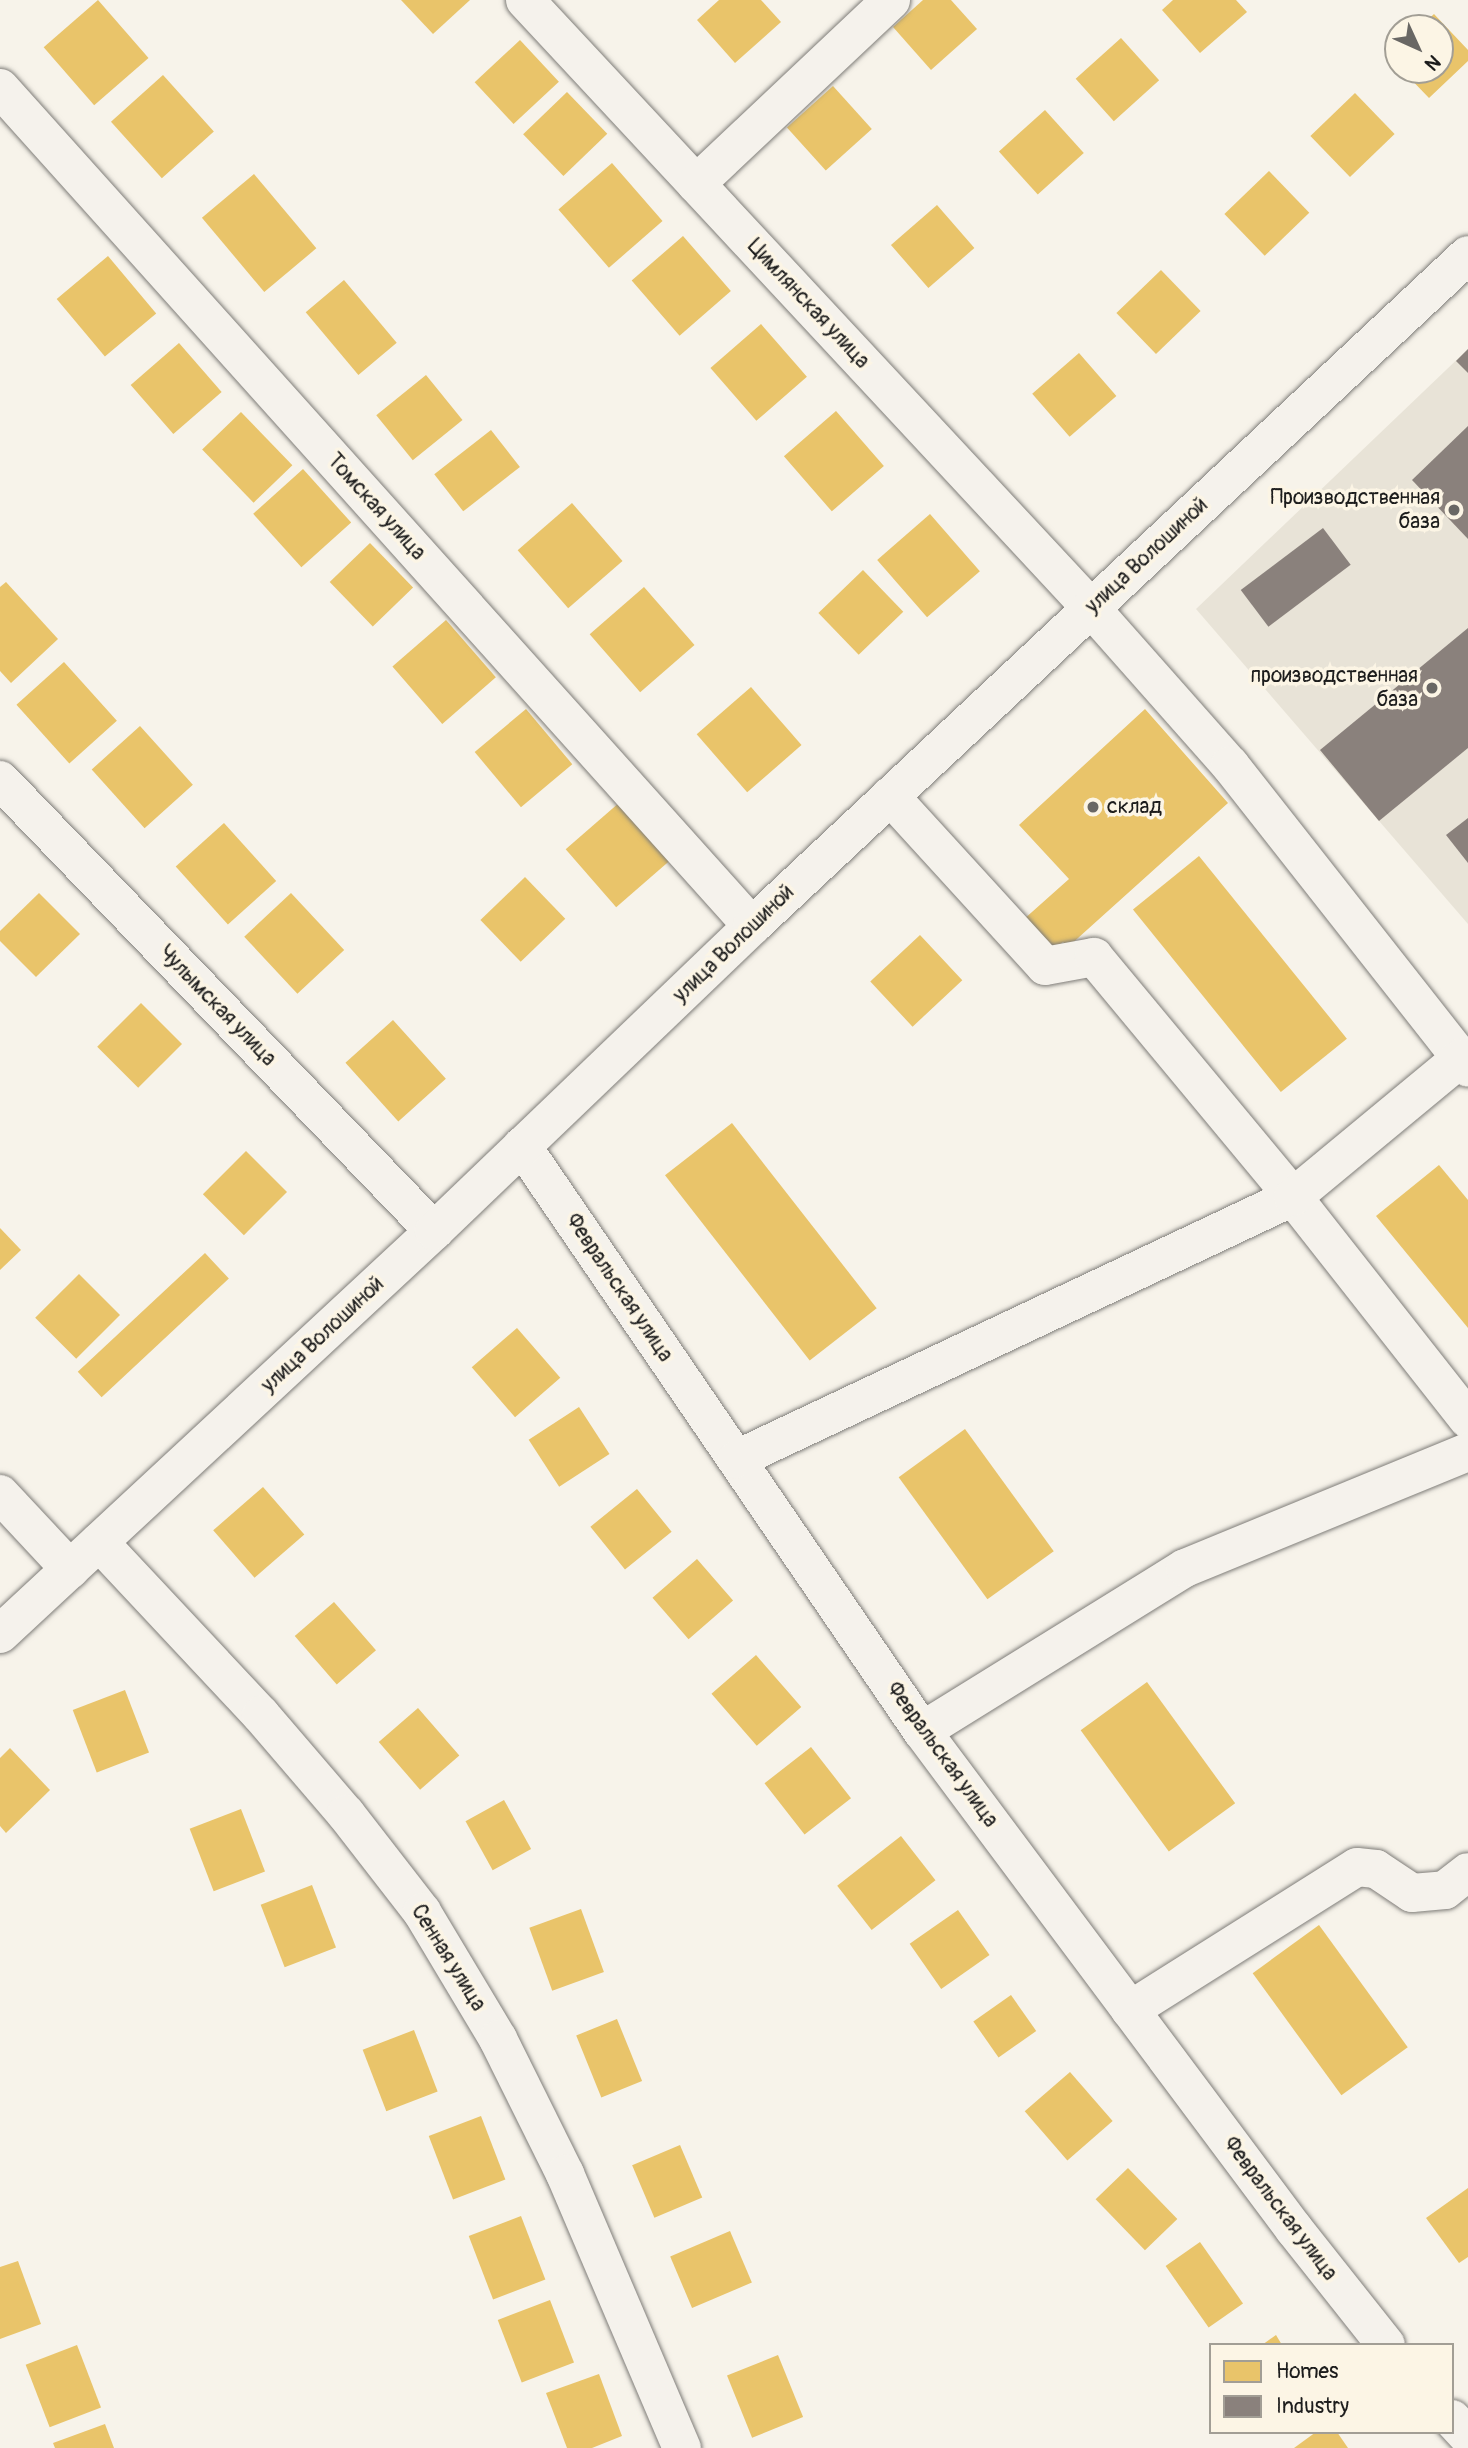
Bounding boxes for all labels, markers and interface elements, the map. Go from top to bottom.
north arrow [1384,14,1454,84]
text: N [1419,49,1445,75]
street label: Цимлянская улица [742,234,874,374]
street label: Томская улица [322,448,430,566]
place label: Производственная база [1270,485,1440,535]
street label: улица Волошиной [1080,493,1214,619]
marker: Производственная база [1446,502,1462,518]
place label: производственная база [1250,663,1418,713]
marker: производственная база [1424,680,1440,696]
place label: склад [1107,794,1162,820]
marker: склад [1085,799,1101,815]
street label: улица Волошиной [668,880,800,1008]
street label: Чулымская улица [153,940,281,1072]
street label: Февральская улица [560,1209,678,1367]
street label: улица Волошиной [256,1272,390,1398]
street label: Февральская улица [881,1678,1003,1832]
street label: Сенная улица [405,1900,491,2016]
street label: Февральская улица [1218,2132,1342,2286]
legend [1209,2343,1454,2434]
text: Homes [1276,2358,1338,2385]
text: Industry [1276,2393,1349,2420]

